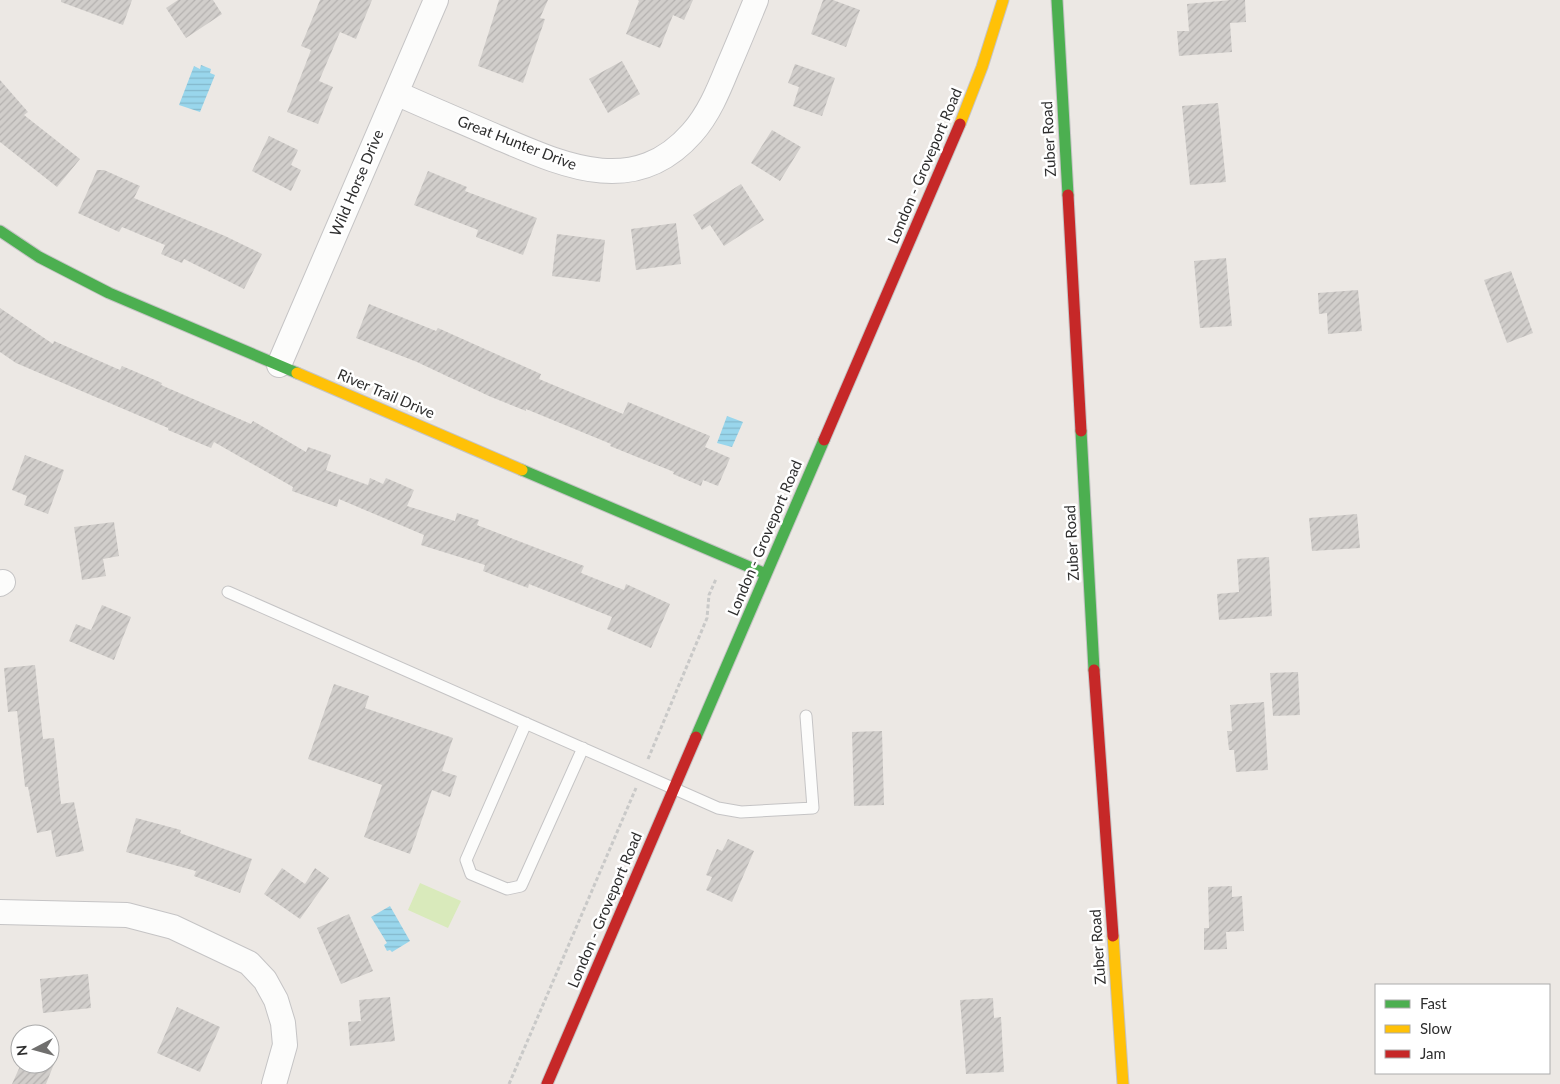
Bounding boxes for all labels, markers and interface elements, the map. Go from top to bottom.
street label: London - Groveport Road [883,85,965,246]
street label: Zuber Road [1037,101,1059,177]
street label: Great Hunter Drive [455,111,580,173]
street label: Wild Horse Drive [326,127,387,239]
street label: River Trail Drive [335,365,438,422]
street label: London - Groveport Road [723,457,805,618]
street label: Zuber Road [1060,505,1082,581]
street label: London - Groveport Road [563,829,645,990]
street label: Zuber Road [1085,909,1109,985]
legend [1375,984,1550,1074]
text: Fast [1420,994,1447,1012]
text: Slow [1420,1019,1452,1037]
north arrow [10,1024,60,1074]
text: N [13,1044,31,1057]
text: Jam [1420,1044,1446,1062]

